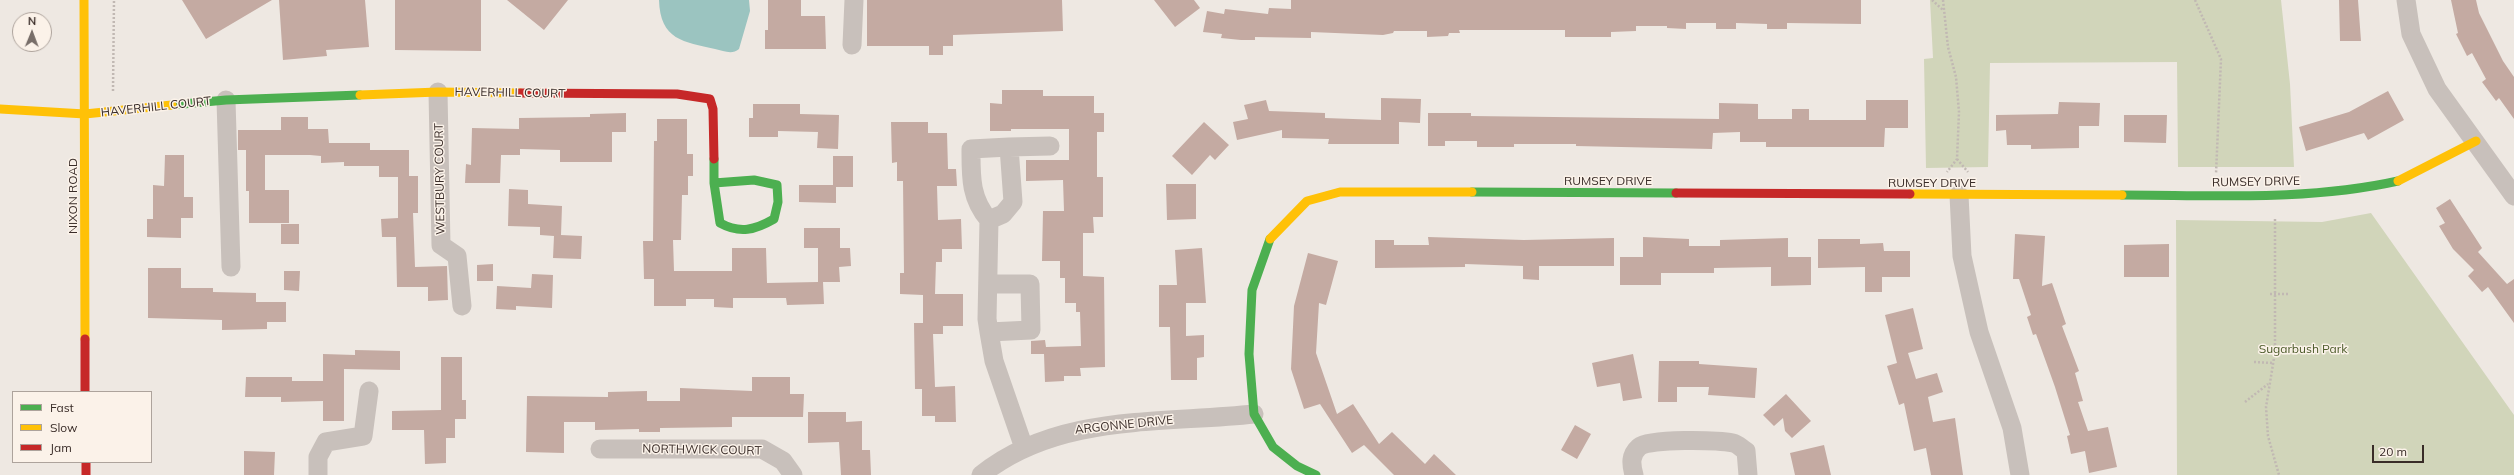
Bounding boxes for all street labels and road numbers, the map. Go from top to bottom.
street label: HAVERHILL COURT [454,85,566,101]
street label: HAVERHILL COURT [100,94,212,120]
street label: WESTBURY COURT [432,123,448,235]
street label: NIXON ROAD [66,158,80,234]
street label: RUMSEY DRIVE [1564,174,1652,188]
street label: RUMSEY DRIVE [2212,174,2300,190]
street label: RUMSEY DRIVE [1888,176,1976,190]
street label: ARGONNE DRIVE [1074,413,1174,437]
street label: NORTHWICK COURT [642,442,762,458]

